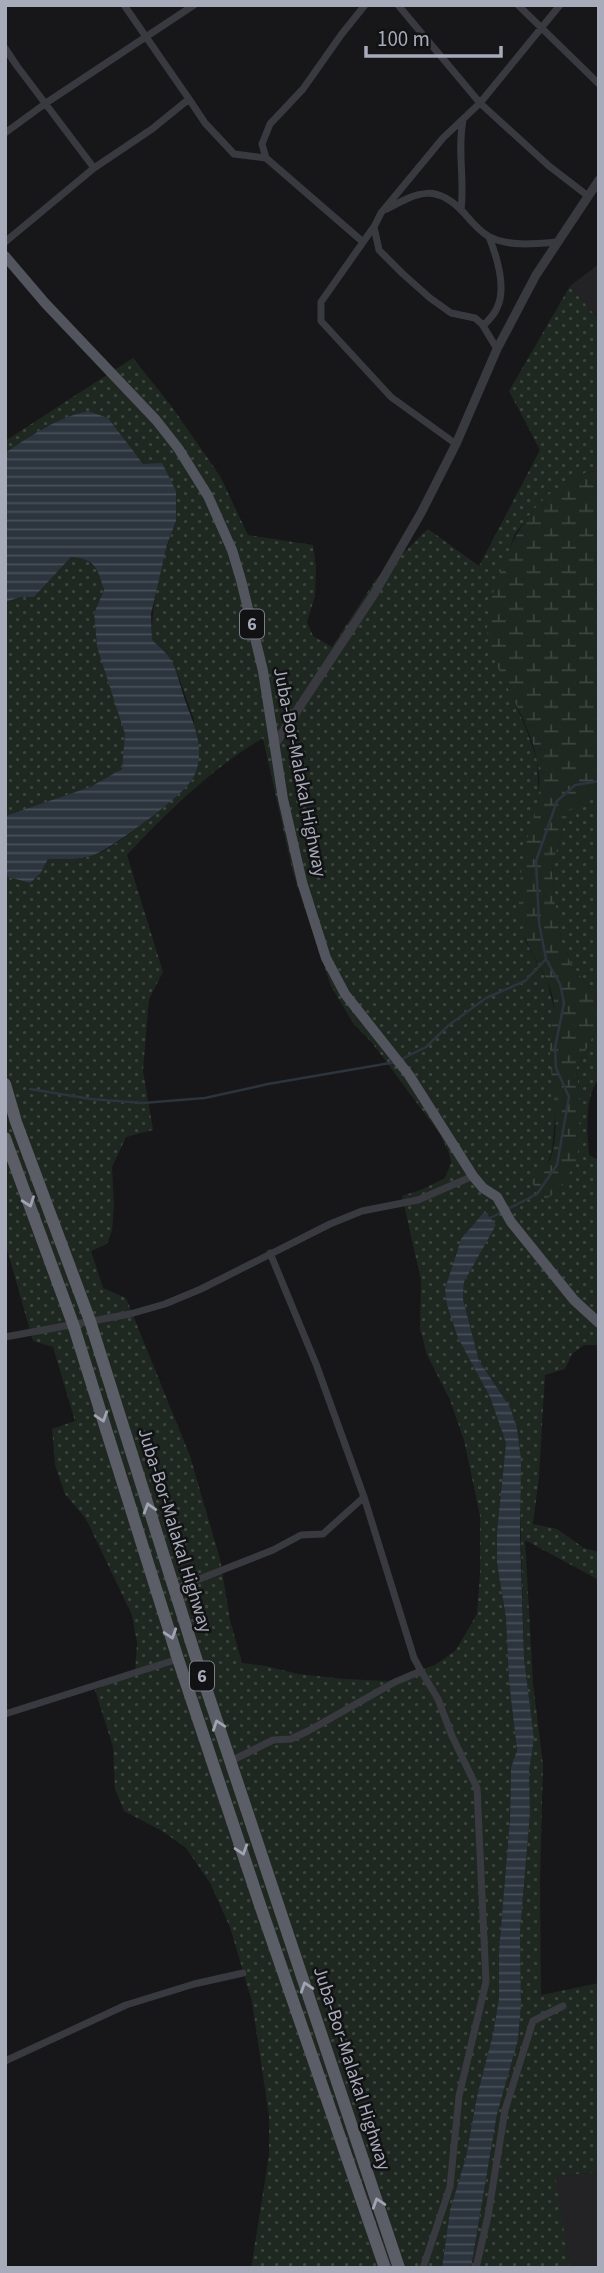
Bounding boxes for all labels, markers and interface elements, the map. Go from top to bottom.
scale bar [366,14,501,58]
text: 100 m [377,24,430,54]
road number: 6 [240,610,264,638]
street label: Juba-Bor-Malakal Highway [266,665,333,879]
one-way arrow [20,1196,34,1208]
one-way arrow [94,1411,108,1423]
street label: Juba-Bor-Malakal Highway [131,1425,219,1636]
one-way arrow [143,1502,157,1515]
one-way arrow [162,1628,177,1640]
road number: 6 [190,1661,214,1690]
one-way arrow [212,1719,226,1731]
one-way arrow [233,1844,248,1856]
street label: Juba-Bor-Malakal Highway [306,1963,397,2174]
one-way arrow [300,1981,315,1993]
one-way arrow [371,2197,386,2209]

